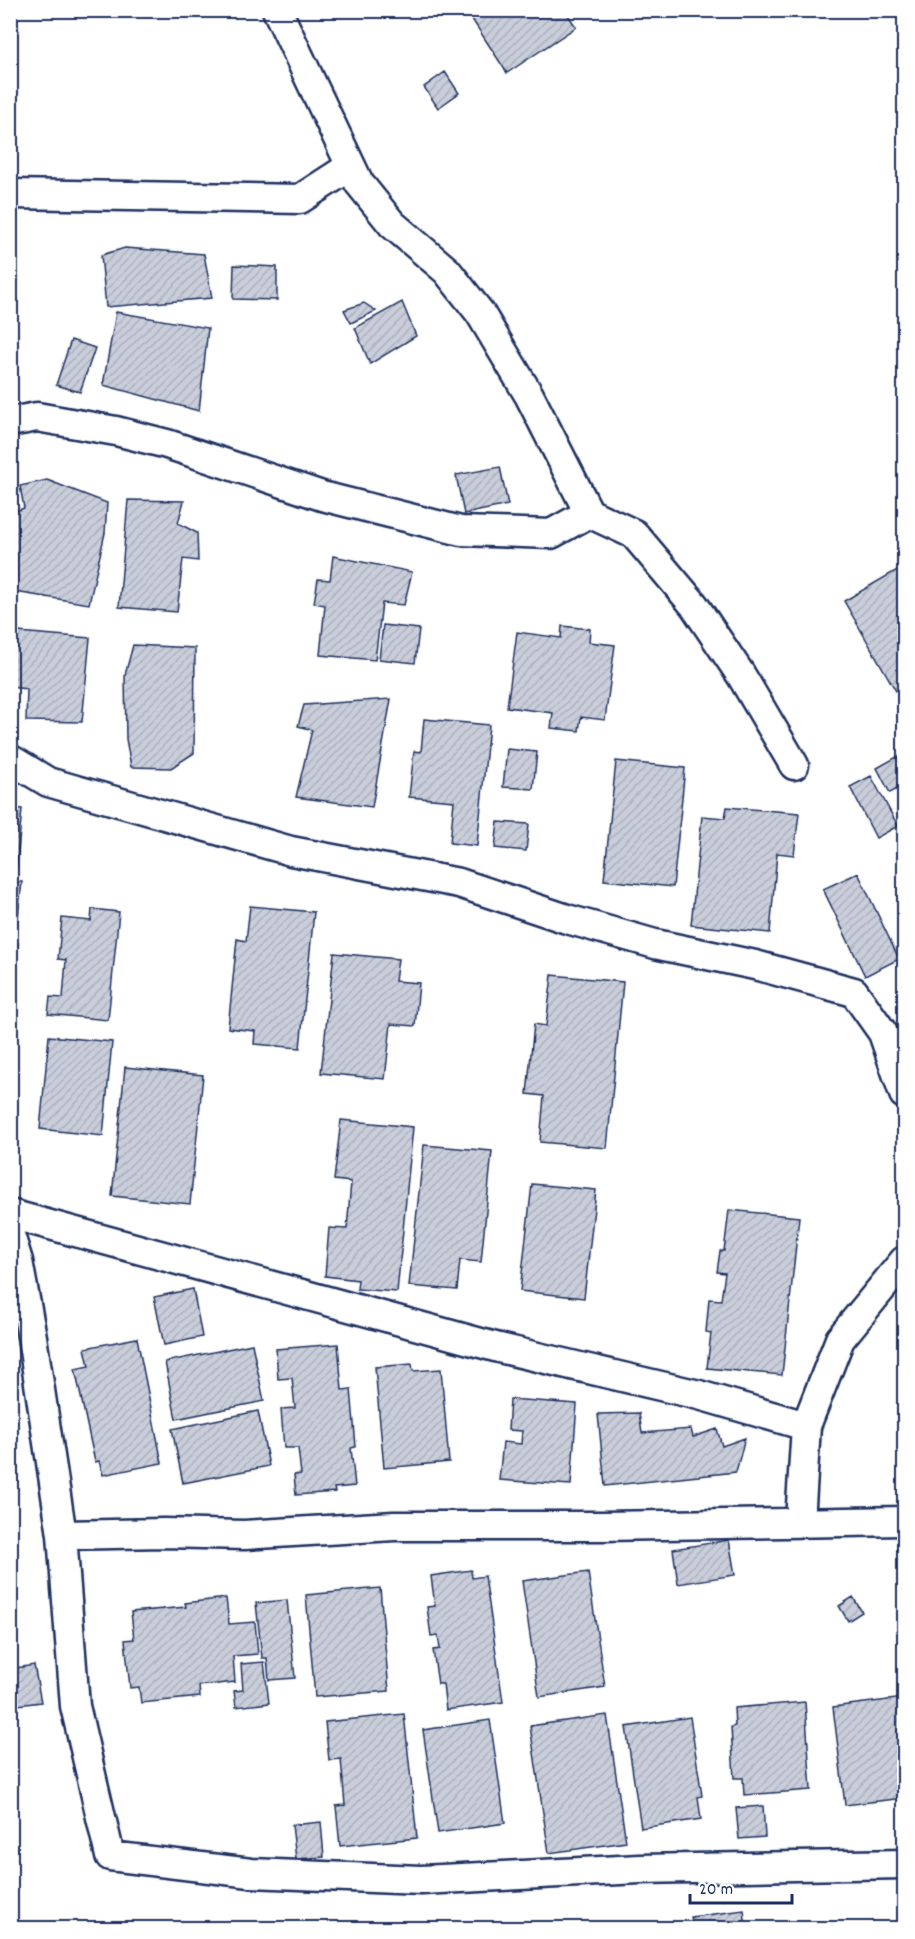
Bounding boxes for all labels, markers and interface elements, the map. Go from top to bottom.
scale bar [690,1867,792,1905]
text: 20 m [699,1878,733,1903]

